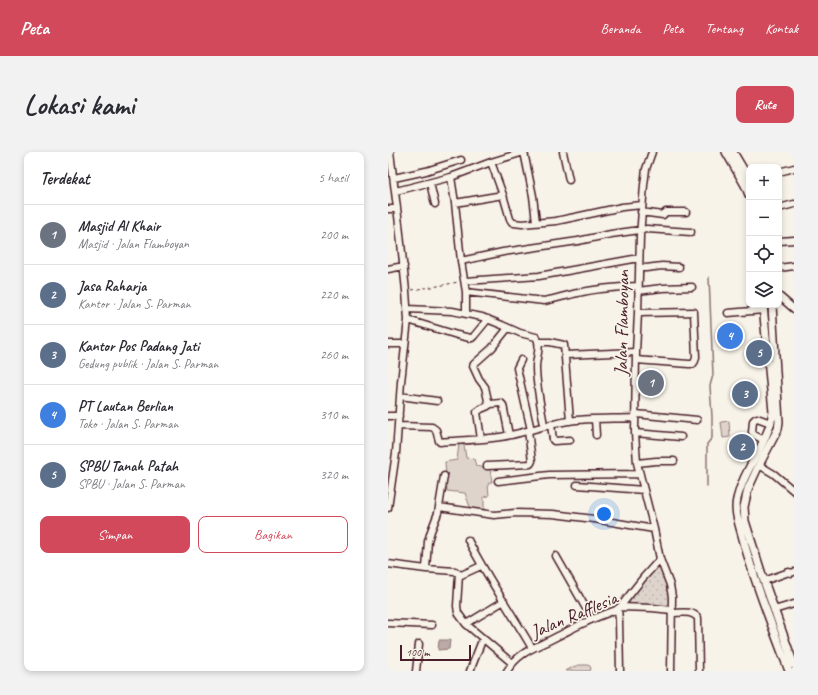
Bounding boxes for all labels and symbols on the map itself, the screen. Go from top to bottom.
street label: Jalan Flamboyan [609,269,635,377]
pin: 4 [717,321,743,351]
pin: 5 [746,338,772,368]
pin: 1 [638,368,664,398]
pin: 3 [732,379,758,409]
pin: 2 [729,432,755,462]
your location [594,504,614,524]
street label: Jalan Rafflesia [526,585,623,644]
scale bar [400,643,471,662]

